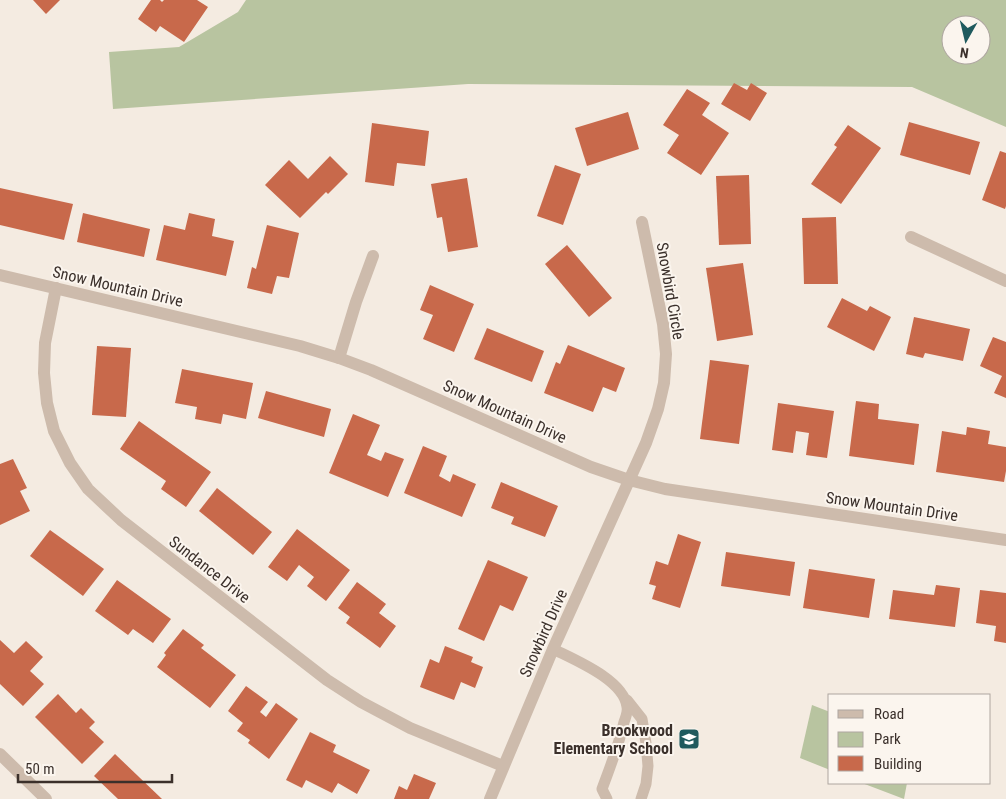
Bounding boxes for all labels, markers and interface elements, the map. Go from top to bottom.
north arrow [941,15,991,65]
text: N [959,44,970,61]
street label: Snowbird Circle [653,241,688,341]
street label: Snow Mountain Drive [51,262,185,311]
street label: Snow Mountain Drive [440,376,569,447]
street label: Snow Mountain Drive [825,488,959,525]
street label: Sundance Drive [165,532,254,607]
street label: Snowbird Drive [516,586,571,680]
legend [828,694,991,784]
text: Road [874,705,904,723]
place label: Brookwood Elementary School [554,721,673,758]
school or university icon: Brookwood Elementary School [677,727,701,751]
text: Park [874,730,901,748]
scale bar [18,752,171,784]
text: Building [874,755,922,773]
text: 50 m [25,760,55,778]

